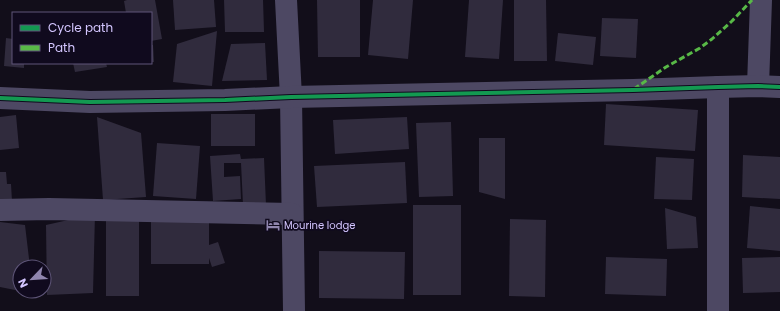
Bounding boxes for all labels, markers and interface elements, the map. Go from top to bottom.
legend [12,12,152,64]
text: Cycle path [48,19,113,36]
text: Path [48,39,75,56]
hotel icon: Mourine lodge [265,217,281,233]
place label: Mourine lodge [284,218,355,233]
north arrow [12,259,52,299]
text: N [14,276,32,290]

